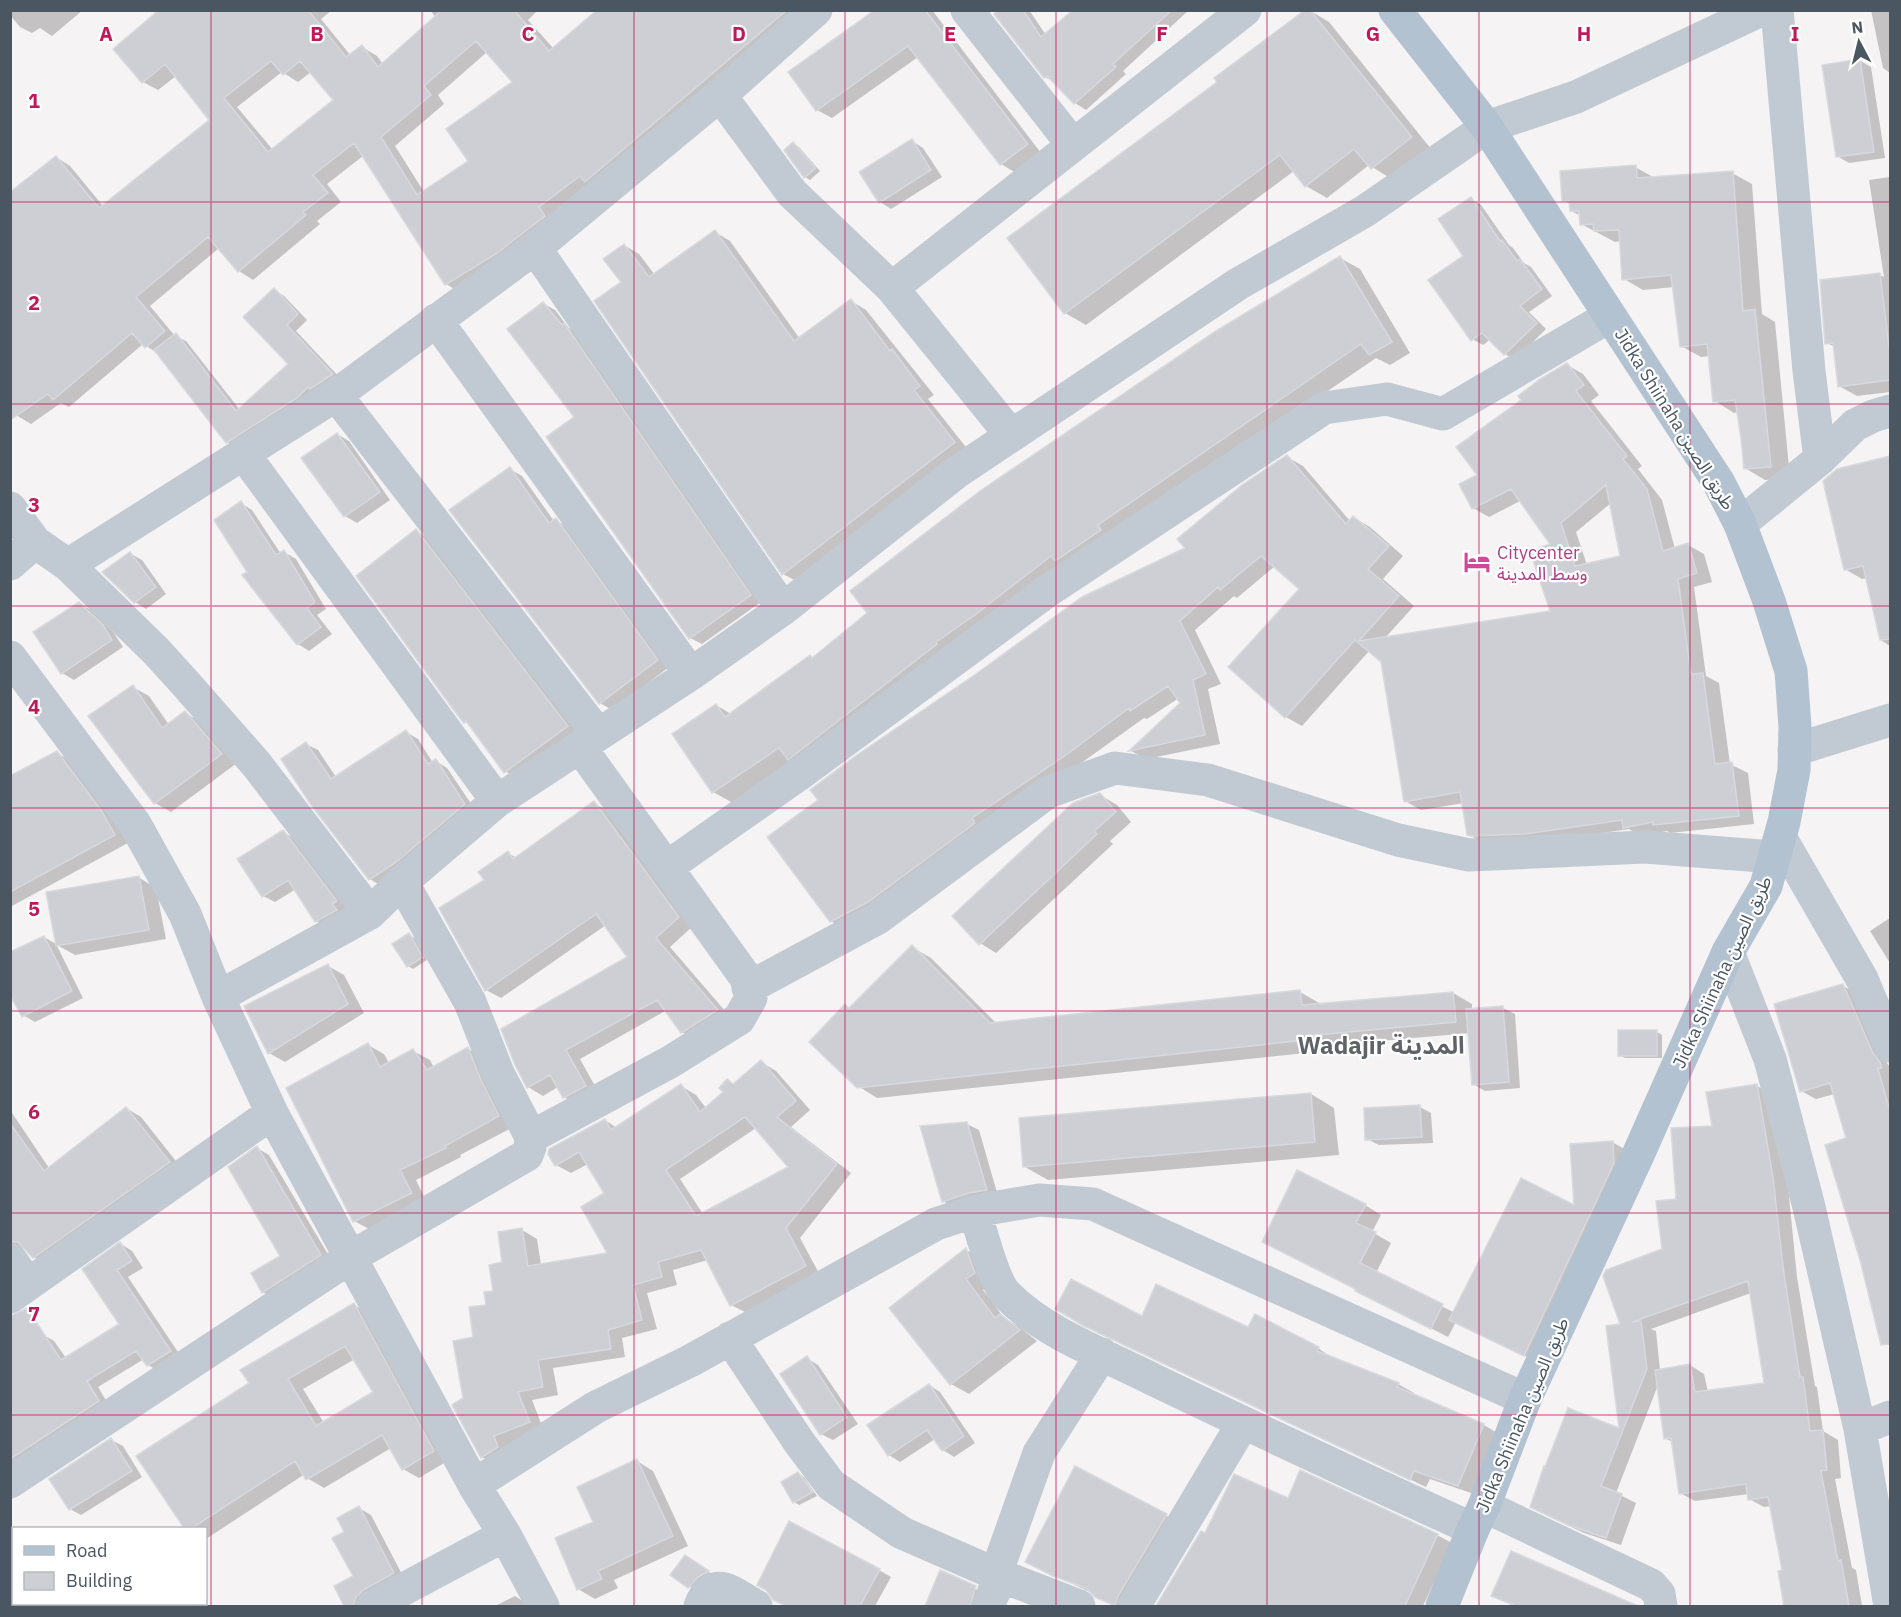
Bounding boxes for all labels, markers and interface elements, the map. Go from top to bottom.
north arrow [1829,12,1889,72]
text: N [1850,16,1864,38]
text: A [99,20,113,47]
text: B [310,20,324,47]
text: C [521,20,535,47]
text: D [732,20,746,47]
text: E [944,20,956,47]
text: F [1156,20,1168,47]
text: G [1366,20,1380,47]
text: H [1577,20,1591,47]
text: I [1791,20,1799,47]
text: 1 [28,87,40,114]
text: 2 [28,289,40,316]
street label: Jidka Shiinaha طريق الصين [1610,324,1740,514]
text: 3 [28,491,40,518]
place label: Citycenter وسط المدينة [1497,541,1588,585]
hotel icon: Citycenter وسط المدينة [1462,547,1492,577]
text: 4 [28,693,40,720]
street label: Jidka Shiinaha طريق الصين [1667,872,1777,1072]
text: 5 [28,895,40,922]
district label: Wadajir المدينة [1297,1029,1465,1061]
text: 6 [28,1098,40,1125]
text: 7 [28,1300,40,1327]
street label: Jidka Shiinaha طريق الصين [1470,1314,1574,1516]
legend [12,1527,207,1605]
text: Road [66,1539,107,1562]
text: Building [66,1569,133,1592]

